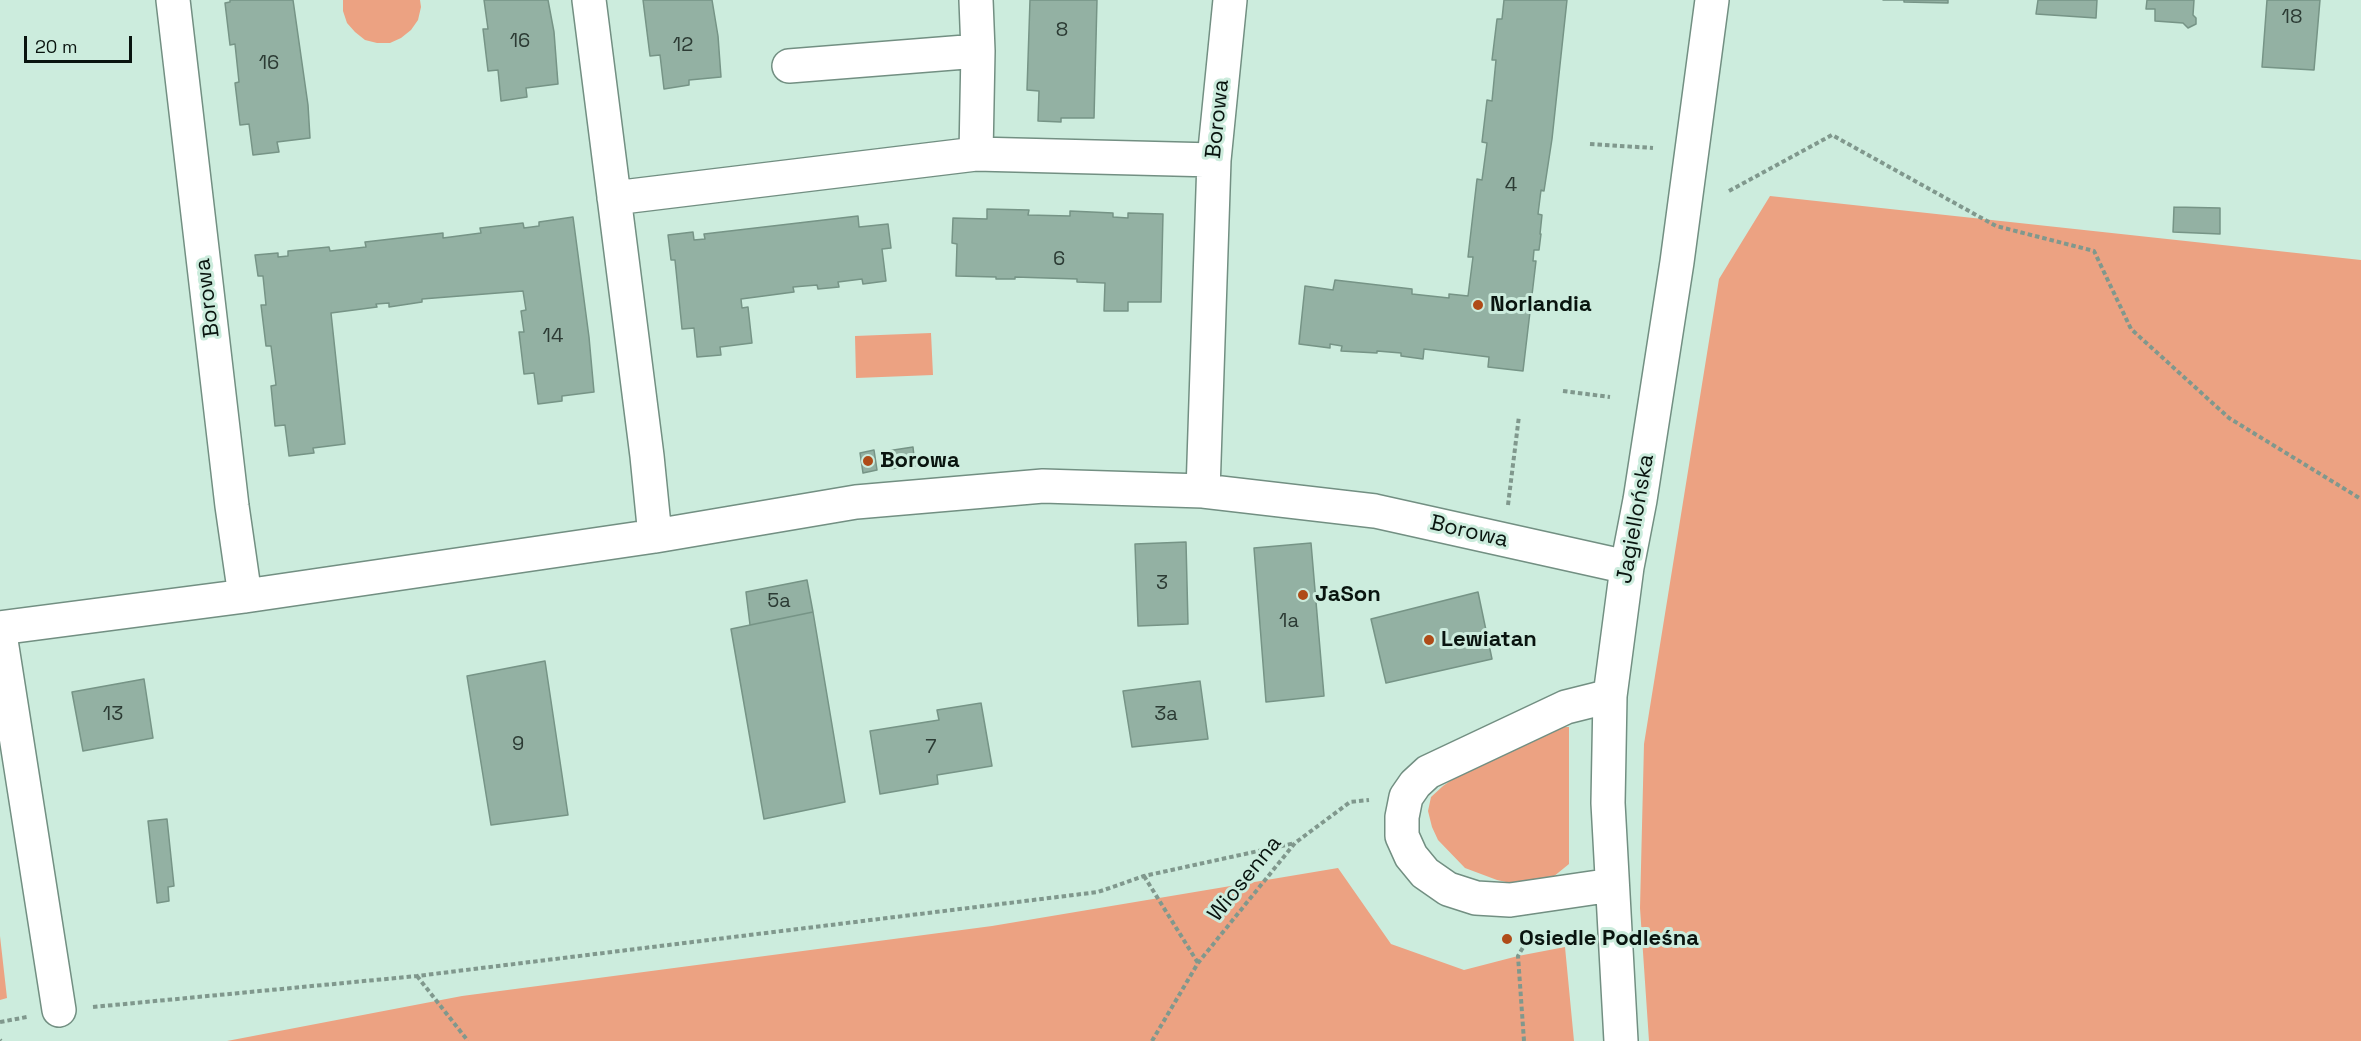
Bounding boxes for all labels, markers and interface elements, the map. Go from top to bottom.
house number: 18 [2282,6,2302,30]
house number: 8 [1056,19,1068,43]
scale bar [27,24,135,62]
house number: 16 [510,30,530,54]
house number: 12 [673,34,693,58]
text: 20 m [35,35,78,58]
house number: 16 [259,52,279,76]
street label: Borowa [1201,78,1235,160]
house number: 4 [1505,174,1517,198]
house number: 6 [1053,248,1065,272]
street label: Borowa [190,257,226,339]
place label: Norlandia [1490,292,1592,318]
marker: Norlandia [1471,298,1485,312]
house number: 14 [543,325,563,349]
place label: Borowa [880,448,960,474]
street label: Jagiellońska [1612,452,1660,586]
marker: Borowa [861,454,875,468]
street label: Borowa [1427,510,1511,554]
house number: 3 [1156,572,1168,596]
place label: JaSon [1315,582,1381,608]
marker: JaSon [1296,588,1310,602]
house number: 5a [767,590,791,614]
house number: 1a [1279,610,1299,634]
place label: Lewiatan [1441,627,1537,653]
marker: Lewiatan [1422,633,1436,647]
house number: 13 [103,703,123,727]
house number: 3a [1154,703,1178,727]
house number: 9 [512,733,524,757]
house number: 7 [925,736,937,760]
street label: Wiosenna [1202,831,1288,927]
place label: Osiedle Podleśna [1519,926,1699,952]
marker: Osiedle Podleśna [1500,932,1514,946]

